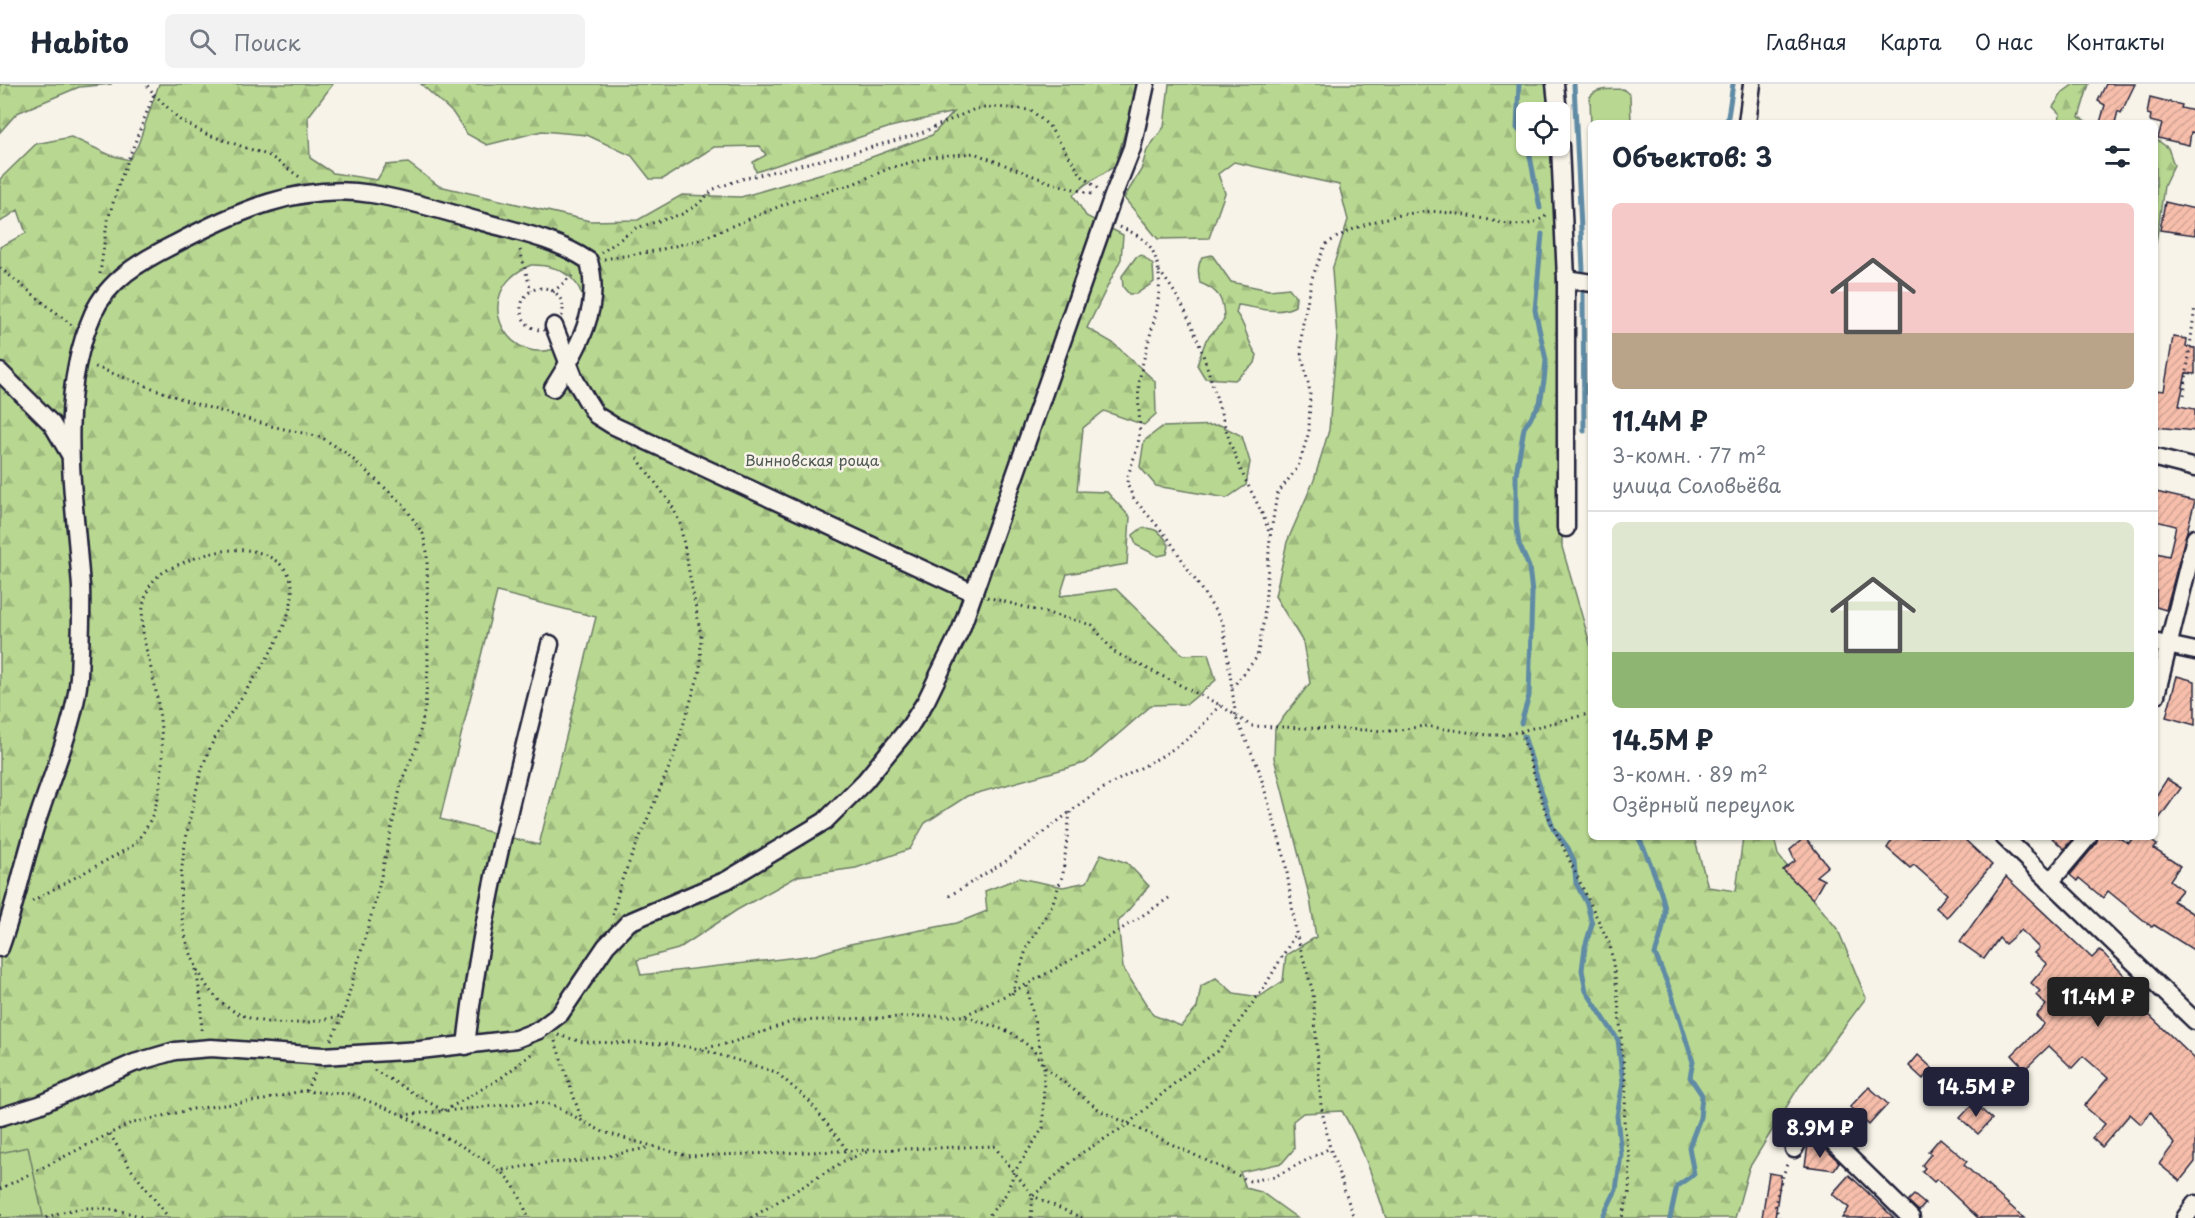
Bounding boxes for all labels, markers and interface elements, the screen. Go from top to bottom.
search box [165,14,585,68]
text: Habito [30,20,129,63]
icon: search [186,25,219,58]
text: Поиск [234,25,301,58]
text: Главная [1766,25,1847,57]
text: Карта [1880,25,1942,57]
text: О нас [1975,25,2033,57]
text: Контакты [2066,25,2165,57]
map controls [1516,102,1570,156]
button: locate [1516,102,1570,156]
text: Объектов: 3 [1612,137,1772,176]
icon: filters [2101,140,2134,173]
icon: home [1819,242,1927,350]
text: 11.4M ₽ [1612,401,1708,440]
text: 3-комн. · 77 m² [1612,440,1766,470]
park label: Винновская роща [745,448,880,471]
text: улица Соловьёва [1612,470,1781,500]
icon: home [1819,561,1927,669]
text: 14.5M ₽ [1612,720,1713,759]
text: 3-комн. · 89 m² [1612,759,1768,789]
text: Озёрный переулок [1612,789,1794,819]
pin: 11.4M ₽ [2043,977,2153,1028]
text: 11.4M ₽ [2061,981,2135,1011]
pin: 14.5M ₽ [1921,1067,2031,1118]
text: 14.5M ₽ [1937,1071,2015,1101]
pin: 8.9M ₽ [1771,1108,1869,1159]
text: 8.9M ₽ [1786,1112,1854,1142]

